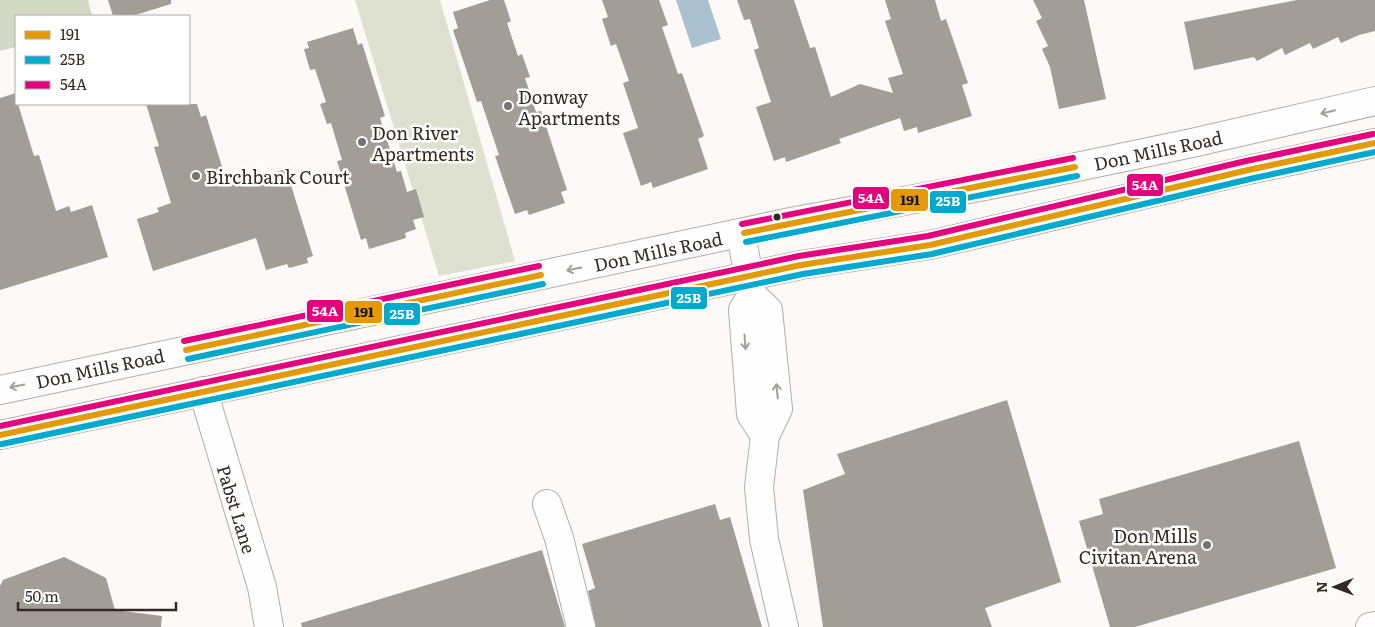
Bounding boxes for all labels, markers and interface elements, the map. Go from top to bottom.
legend [15,15,190,105]
text: 191 [60,22,80,45]
text: 25B [60,47,85,70]
text: 54A [60,72,87,95]
place label: Donway Apartments [518,83,620,131]
marker: Donway Apartments [502,100,514,112]
one-way arrow [1320,108,1336,117]
place label: Don River Apartments [372,119,474,167]
street label: Don Mills Road [1091,123,1225,177]
marker: Don River Apartments [356,136,368,148]
place label: Birchbank Court [206,163,350,190]
marker: Birchbank Court [190,170,202,182]
line badge: 54A [1126,173,1164,197]
text: 54A [1132,174,1159,194]
line badge: 54A [852,186,890,210]
text: 54A [858,187,885,207]
line badge: 191 [890,188,929,212]
text: 191 [900,189,920,209]
line badge: 25B [929,190,967,214]
text: 25B [936,190,961,210]
unlabelled marker [772,212,782,222]
street label: Don Mills Road [591,224,725,278]
one-way arrow [566,264,582,274]
line badge: 25B [670,286,708,310]
text: 25B [677,287,702,307]
line badge: 54A [306,299,344,323]
text: 54A [312,300,339,320]
line badge: 191 [344,300,383,324]
text: 191 [354,301,374,321]
line badge: 25B [383,302,421,326]
text: 25B [390,303,415,323]
one-way arrow [741,333,750,349]
street label: Don Mills Road [33,341,167,395]
one-way arrow [10,382,26,391]
one-way arrow [772,383,781,399]
street label: Pabst Lane [211,461,263,557]
place label: Don Mills Civitan Arena [1079,522,1197,570]
marker: Don Mills Civitan Arena [1201,539,1213,551]
north arrow [1310,562,1360,612]
scale bar [18,580,175,612]
text: N [1311,581,1331,593]
text: 50 m [25,584,59,607]

